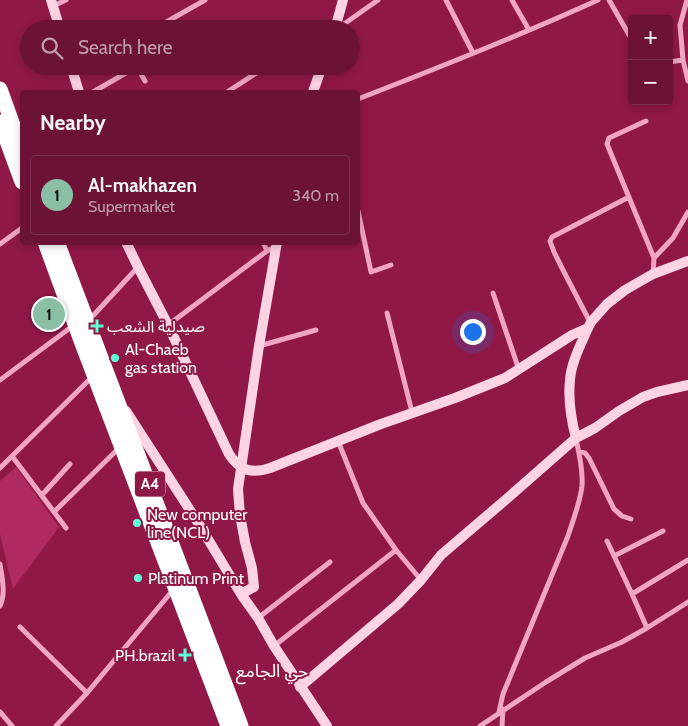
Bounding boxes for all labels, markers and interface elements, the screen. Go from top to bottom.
map controls [628,15,673,105]
button: + [628,15,673,60]
search box [20,20,360,75]
icon: search [38,34,66,62]
text: Search here [78,36,172,59]
button: − [628,60,673,105]
text: Nearby [40,110,106,135]
text: Al-makhazen [88,174,197,197]
text: 1 [54,186,60,205]
text: 340 m [292,186,339,205]
text: Supermarket [88,197,175,216]
pin: 1 [33,295,65,333]
place label: صيدلية الشعب [107,317,205,336]
your location [460,319,486,345]
marker: صيدلية الشعب [91,320,103,332]
place label: Al-Chaeb gas station [125,340,197,377]
marker: Al-Chaeb gas station [109,352,121,364]
road number: A4 [135,472,165,496]
place label: New computer line(NCL) [147,505,248,542]
marker: New computer line(NCL) [131,517,143,529]
place label: Platinum Print [148,569,244,588]
marker: Platinum Print [132,572,144,584]
place label: PH.brazil [115,646,175,665]
marker: PH.brazil [179,649,191,661]
district label: حي الجامع [236,660,308,685]

